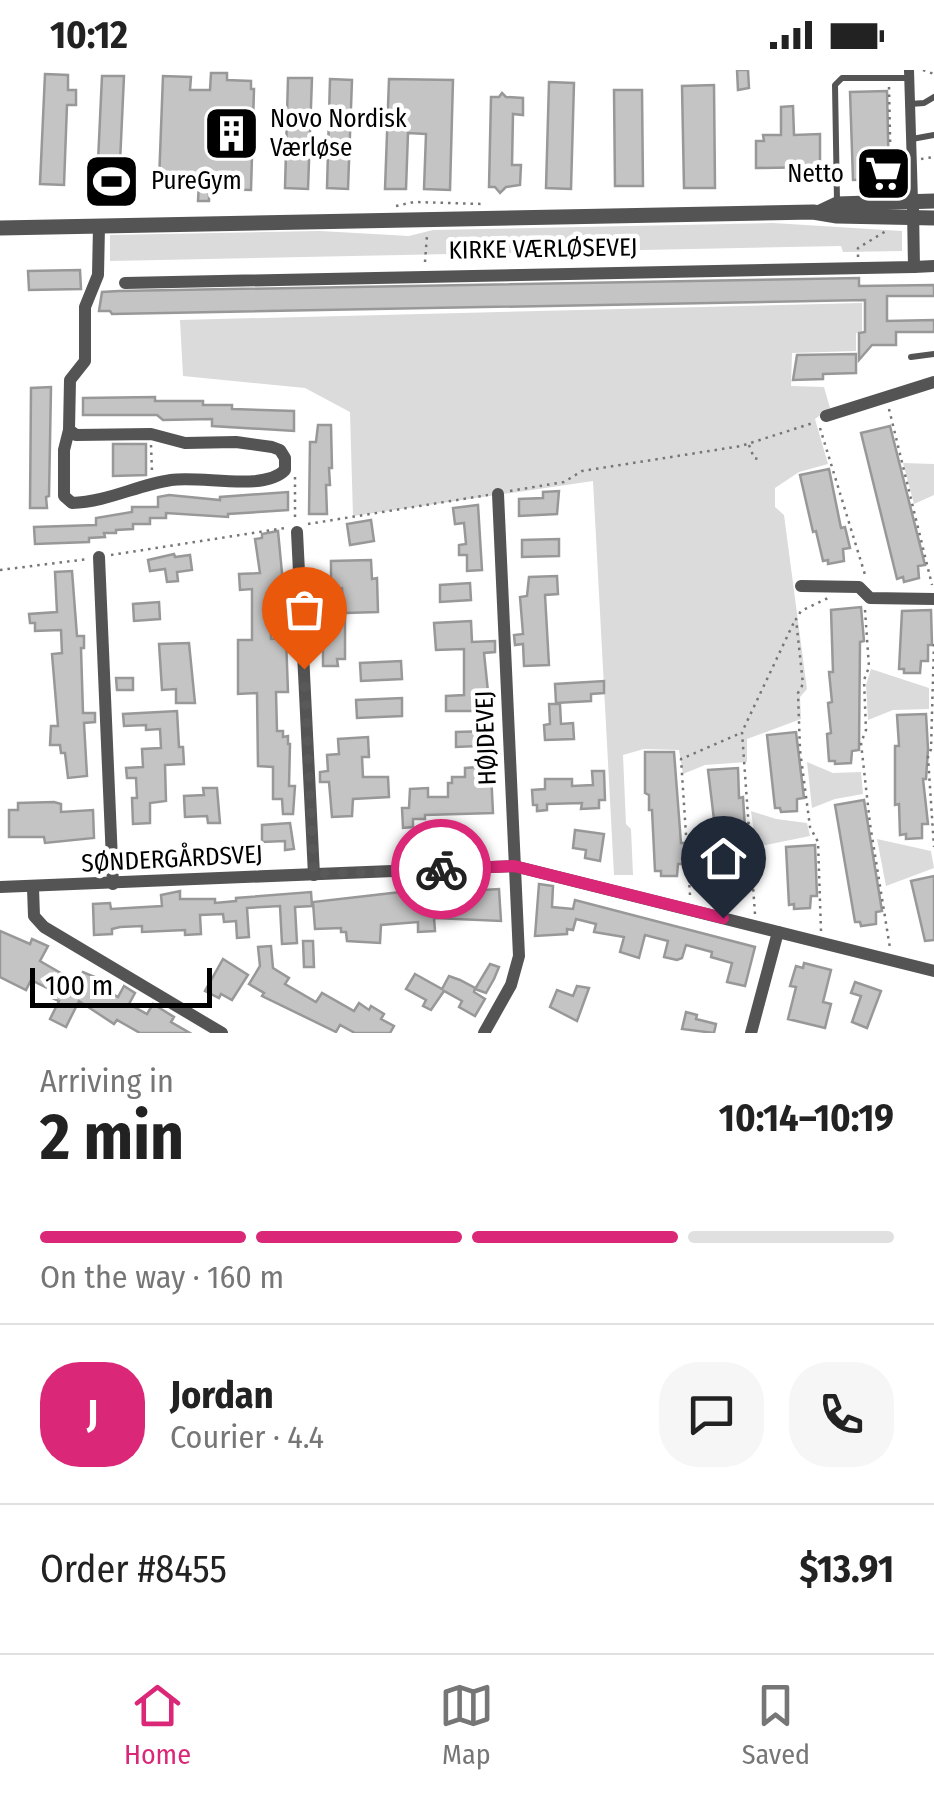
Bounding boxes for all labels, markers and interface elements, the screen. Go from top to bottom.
text: 10:12 [50,12,128,58]
building icon: Novo Nordisk Værløse [201,103,261,163]
place label: Novo Nordisk Værløse [270,104,407,163]
supermarket icon: Netto [853,144,913,204]
sports icon: PureGym [82,151,142,211]
place label: Netto [787,159,844,189]
place label: PureGym [151,166,242,196]
street label: KIRKE VÆRLØSEVEJ [448,232,638,266]
pin [262,567,347,670]
icon: bag [277,582,332,637]
street label: HØJDEVEJ [469,690,503,786]
pin [681,816,766,919]
courier [391,819,491,919]
icon: home [696,831,751,886]
street label: SØNDERGÅRDSVEJ [80,836,263,879]
icon: bike [414,842,469,897]
scale bar [30,963,212,1008]
text: 100 m [45,969,113,1002]
text: Arriving in [40,1062,174,1100]
text: 10:14–10:19 [719,1095,894,1141]
text: 2 min [40,1098,184,1176]
text: On the way · 160 m [40,1258,284,1296]
button: chat [659,1362,764,1467]
button: phone [789,1362,894,1467]
text: Jordan [170,1372,274,1418]
text: J [87,1391,98,1437]
text: Courier · 4.4 [170,1418,324,1456]
text: Order #8455 [40,1546,227,1592]
text: $13.91 [799,1546,894,1592]
tab: Home [124,1678,191,1771]
tab: Map [439,1678,494,1771]
tab: Saved [742,1678,810,1771]

